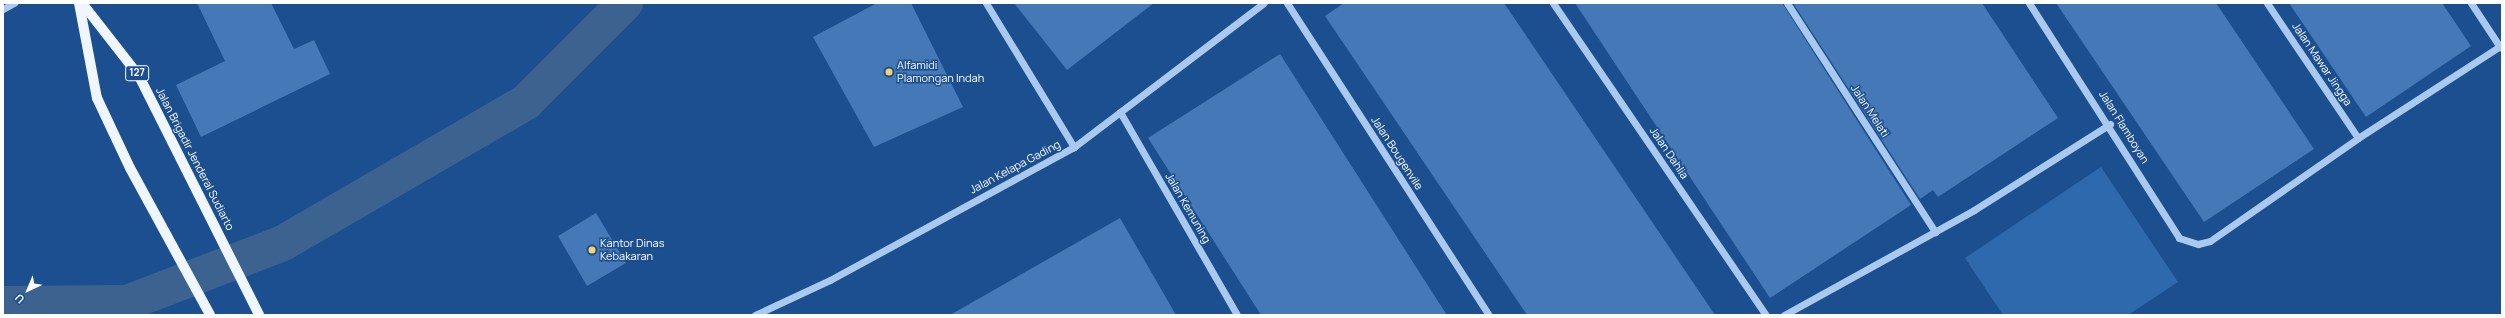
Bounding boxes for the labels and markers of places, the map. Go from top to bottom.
place label: Alfamidi Plamongan Indah [897,59,984,85]
marker: Alfamidi Plamongan Indah [884,67,894,77]
place label: Kantor Dinas Kebakaran [600,237,664,263]
marker: Kantor Dinas Kebakaran [587,245,597,255]

